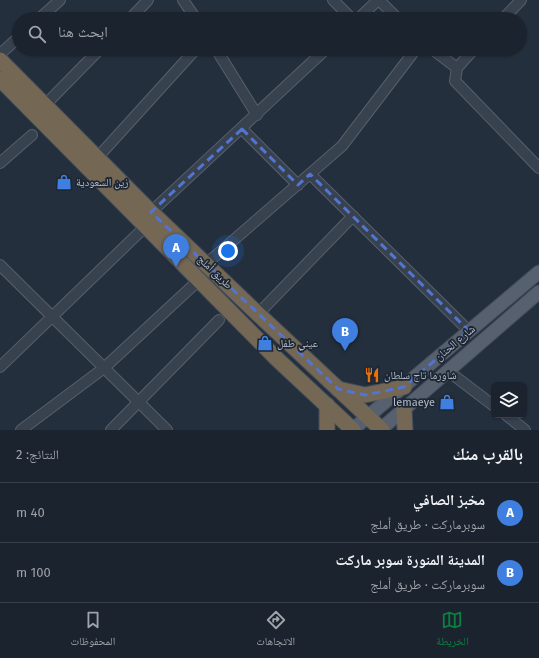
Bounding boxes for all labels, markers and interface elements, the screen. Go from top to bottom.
search box [12,12,527,56]
icon: search [26,23,48,45]
text: ابحث هنا [58,23,108,41]
shop icon: زين السعودية [55,173,73,191]
place label: زين السعودية [76,176,129,189]
pin: A [163,234,189,267]
your location [218,241,238,261]
street label: طريق أملج [195,252,236,292]
pin: B [332,318,358,351]
street label: شارع الحنان [432,322,478,364]
shop icon: عيني طفل [256,334,274,352]
place label: عيني طفل [277,337,319,351]
restaurant icon: شاورما تاج سلطان [363,366,381,384]
place label: شاورما تاج سلطان [384,369,457,382]
map controls [491,382,527,418]
button: layers [491,382,527,418]
shop icon: lemaeye [438,393,456,411]
place label: lemaeye [393,396,435,409]
text: بالقرب منك [453,444,523,465]
text: النتائج: 2 [16,447,59,462]
text: مخبز الصافي [413,491,485,509]
text: 40 m [16,505,45,520]
text: A [506,505,514,520]
text: سوبرماركت · طريق أملج [370,517,485,532]
text: المدينة المنورة سوبر ماركت [336,551,485,569]
text: 100 m [16,565,51,580]
text: B [506,565,514,580]
text: سوبرماركت · طريق أملج [370,577,485,592]
tab: المحفوظات [70,609,115,652]
tab: الاتجاهات [256,609,295,652]
tab: الخريطة [436,609,469,652]

